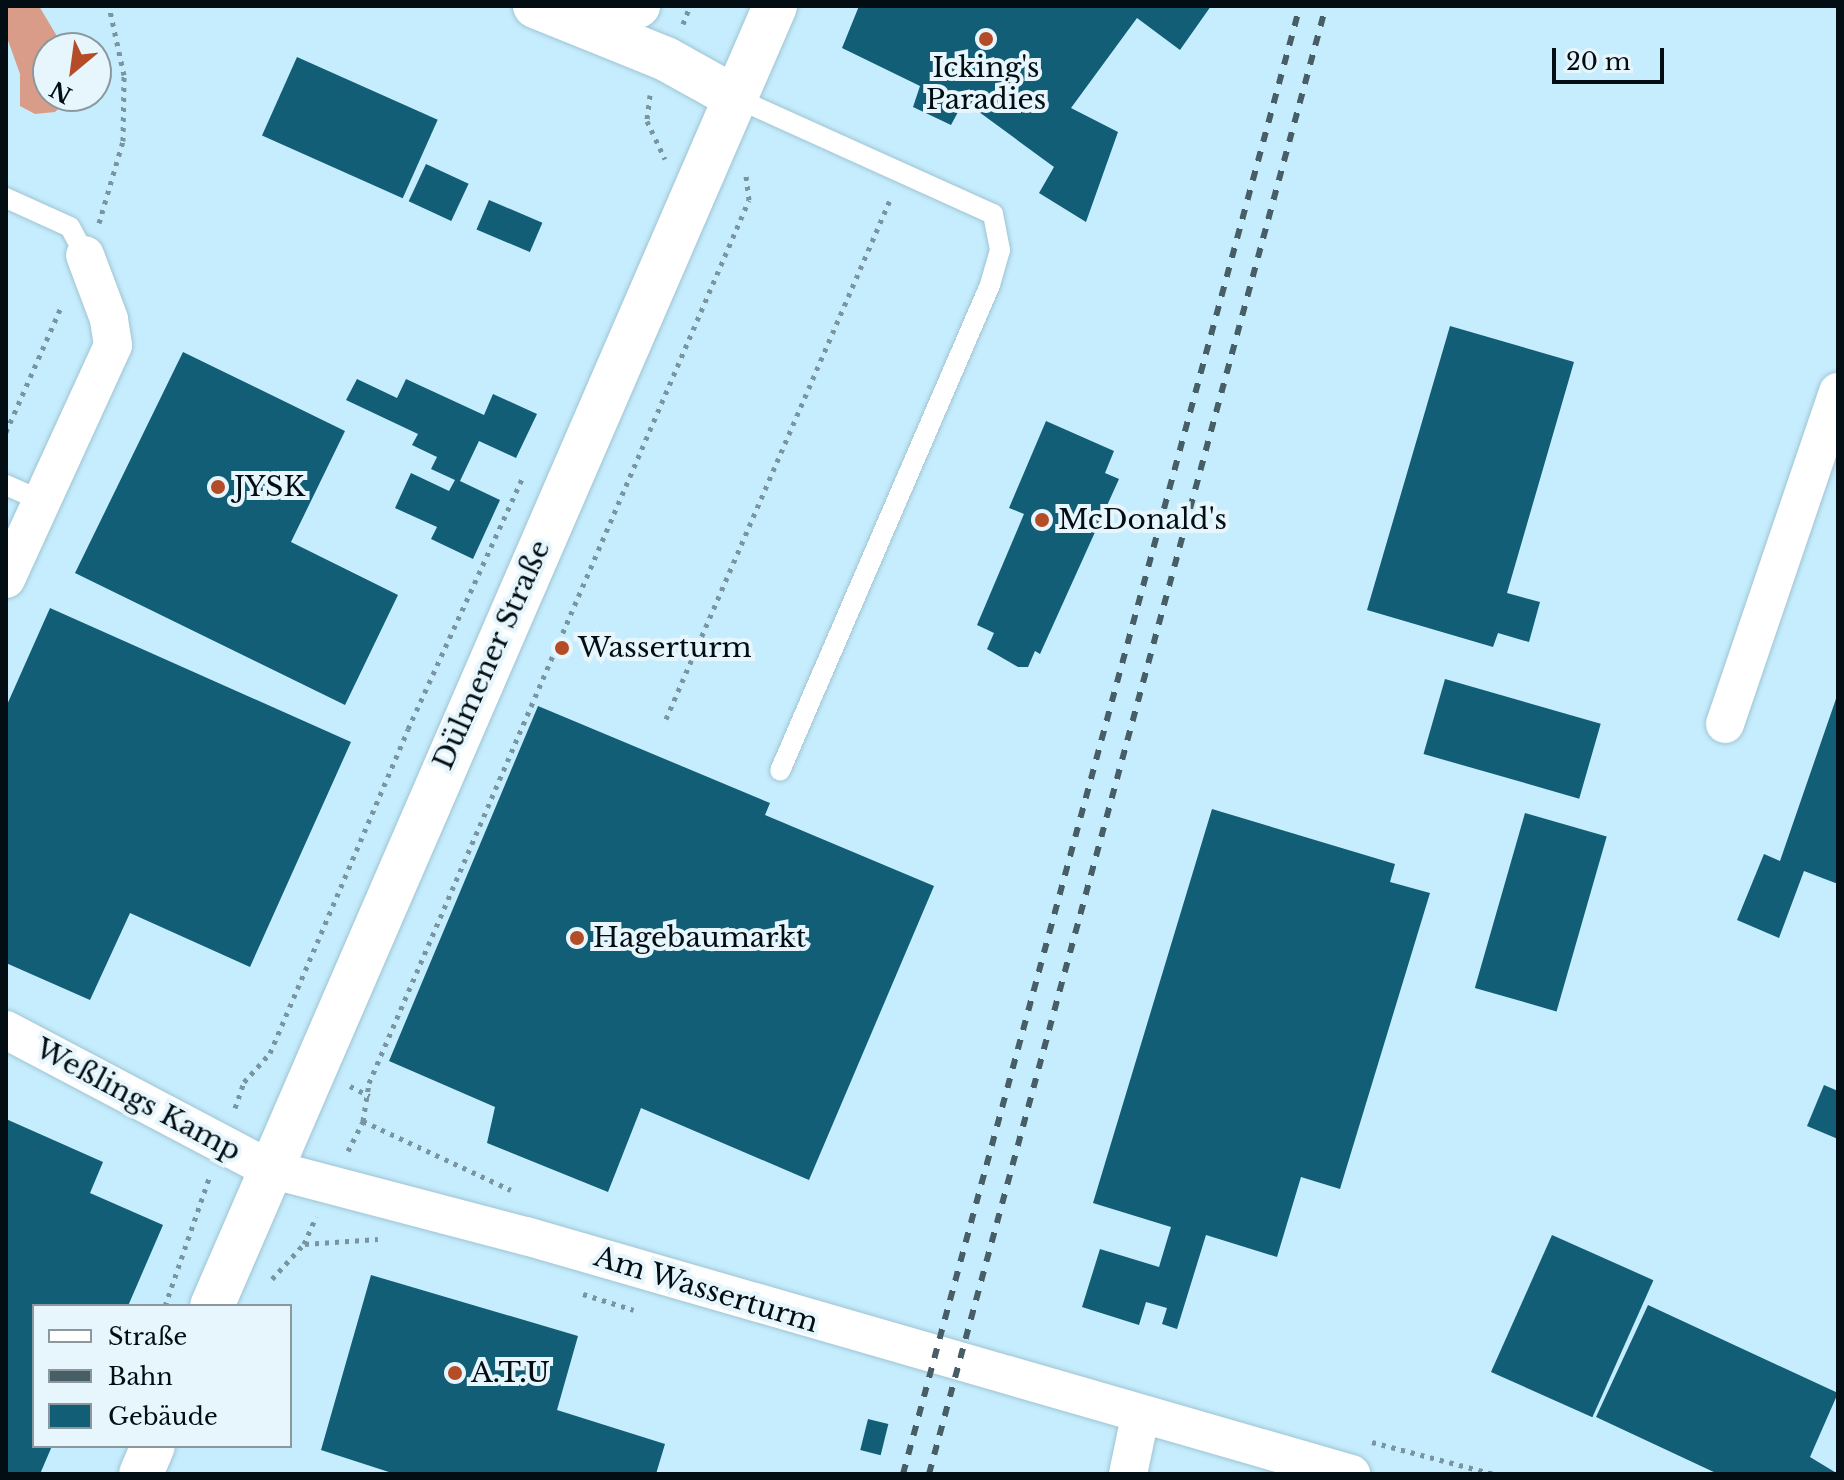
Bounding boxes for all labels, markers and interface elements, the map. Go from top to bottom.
marker: Icking's Paradies [977,30,995,48]
north arrow [32,32,112,112]
scale bar [1556,32,1668,82]
text: 20 m [1566,47,1631,76]
place label: Icking's Paradies [926,51,1046,117]
text: N [46,75,77,109]
place label: JYSK [234,470,305,504]
marker: JYSK [209,478,227,496]
place label: McDonald's [1058,503,1227,537]
marker: McDonald's [1033,511,1051,529]
street label: Dülmener Straße [426,535,558,775]
place label: Wasserturm [578,631,752,665]
marker: Wasserturm [553,639,571,657]
place label: Hagebaumarkt [593,921,806,955]
marker: Hagebaumarkt [568,929,586,947]
street label: Weßlings Kamp [30,1032,246,1168]
street label: Am Wasserturm [590,1240,822,1340]
legend [32,1304,292,1448]
text: Straße [108,1322,187,1351]
place label: A.T.U [471,1356,550,1390]
text: Bahn [108,1362,173,1391]
marker: A.T.U [446,1364,464,1382]
text: Gebäude [108,1402,218,1431]

